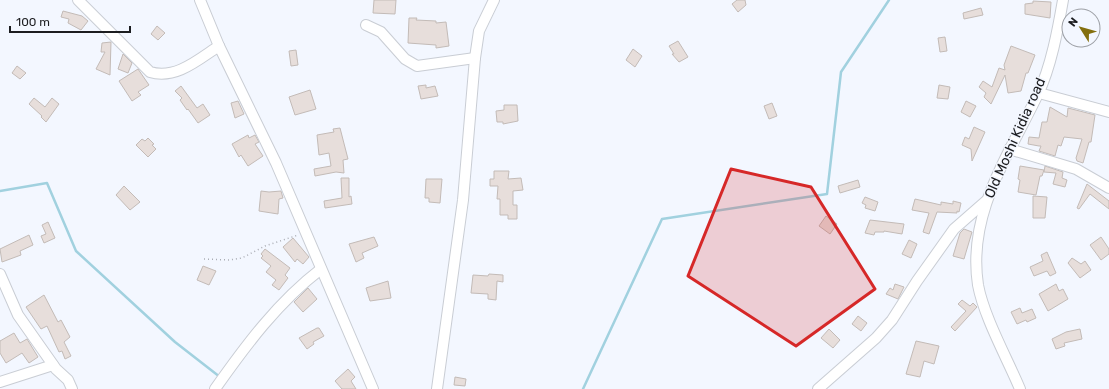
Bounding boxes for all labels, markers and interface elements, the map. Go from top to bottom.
scale bar [10,8,130,34]
north arrow [1061,8,1101,48]
text: 100 m [16,15,50,29]
text: N [1066,15,1081,29]
street label: Old Moshi Kidia road [981,75,1049,201]

